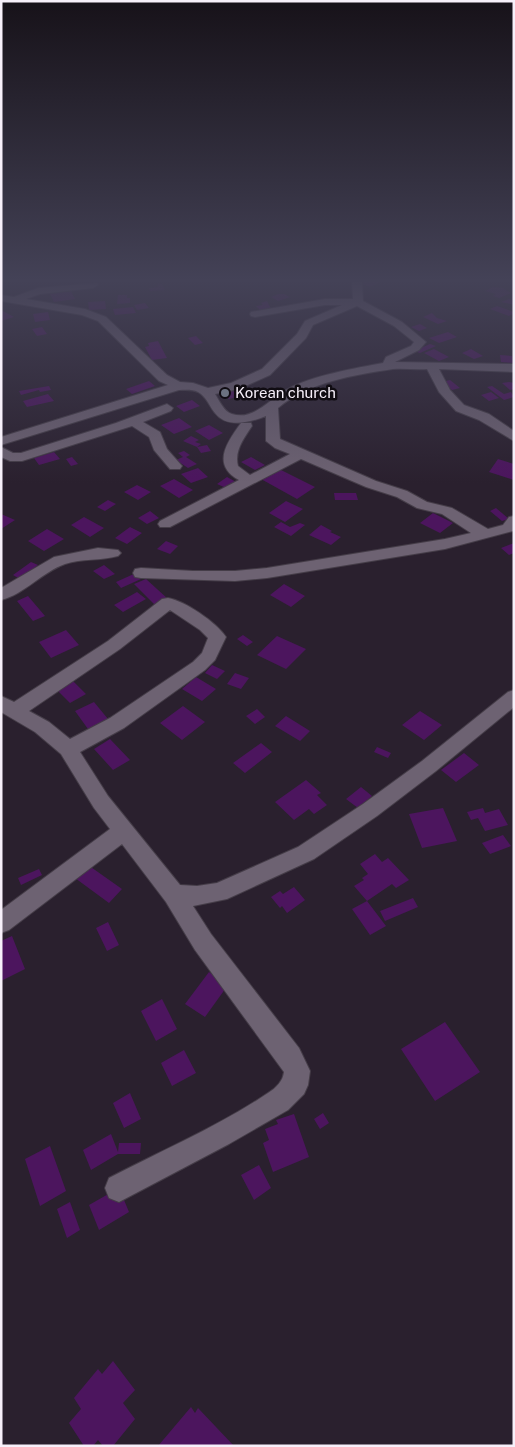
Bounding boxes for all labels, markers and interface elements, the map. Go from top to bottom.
place label: Korean church [235,384,336,401]
marker: Korean church [219,387,231,399]

